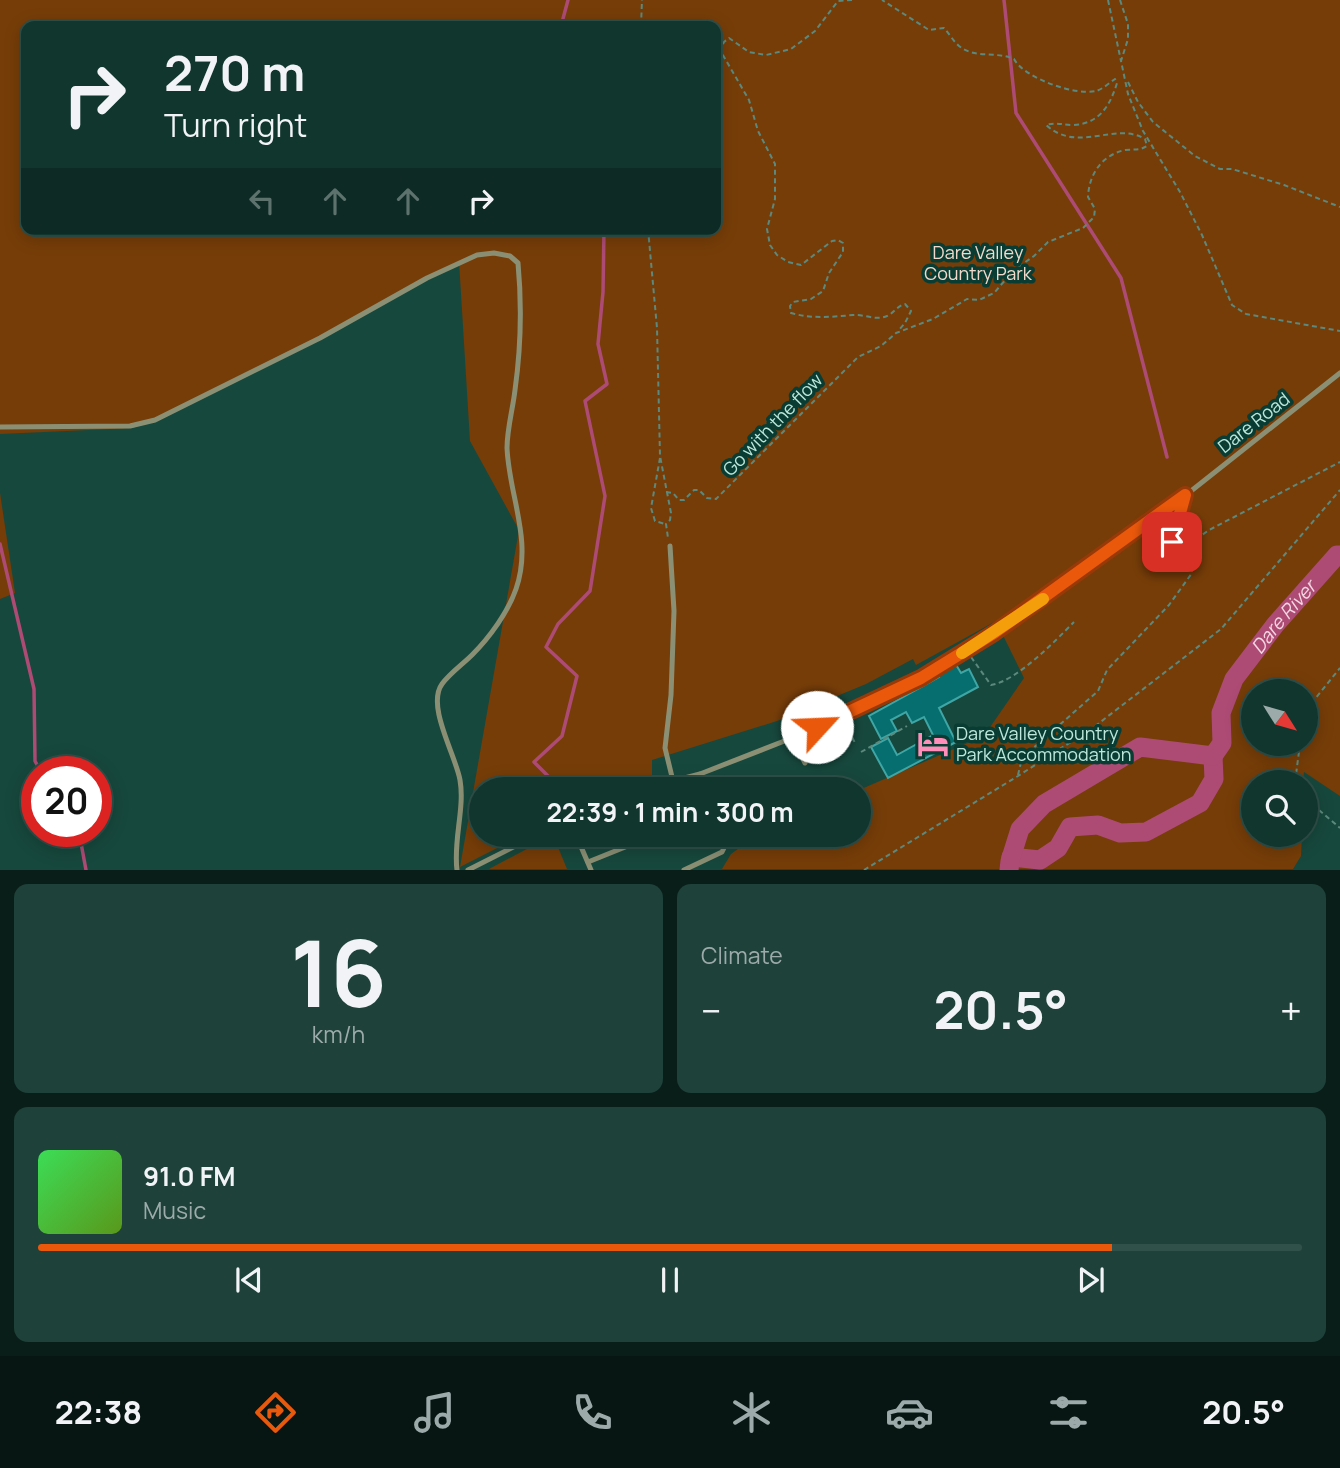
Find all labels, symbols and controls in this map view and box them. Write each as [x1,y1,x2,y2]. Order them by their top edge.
text: 270 m [164,39,305,106]
icon: right [49,49,140,140]
text: Turn right [164,103,307,147]
icon: left [243,182,281,220]
icon: ahead [316,182,354,220]
icon: ahead [389,182,427,220]
icon: right [462,182,500,220]
park label: Dare Valley Country Park [924,240,1033,285]
street label: Go with the flow [717,368,828,481]
street label: Dare Road [1212,387,1294,458]
pin [1142,512,1202,572]
icon: arrive [1153,523,1191,561]
water label: Dare River [1245,573,1323,659]
north arrow [1241,679,1318,756]
map controls [1241,679,1318,847]
position arrow [780,690,854,764]
place label: Dare Valley Country Park Accommodation [956,721,1131,766]
hotel icon: Dare Valley Country Park Accommodation [916,727,950,761]
speed limit sign: 20 [21,756,112,847]
button: search [1241,770,1318,847]
text: 22:39 · 1 min · 300 m [546,794,794,830]
text: 16 [290,910,387,1034]
text: Climate [701,939,783,971]
text: 20.5° [933,974,1068,1045]
text: − [701,984,722,1036]
text: + [1280,984,1302,1036]
text: km/h [312,1018,365,1050]
text: 91.0 FM [143,1158,236,1194]
text: Music [143,1194,206,1226]
icon: previous [230,1261,268,1299]
icon: pause [651,1261,689,1299]
icon: next [1072,1261,1110,1299]
icon: directions [251,1388,300,1437]
icon: music [410,1388,459,1437]
icon: phone [568,1388,617,1437]
icon: climate [727,1388,776,1437]
icon: car [885,1388,934,1437]
icon: filters [1044,1388,1093,1437]
text: 22:38 [55,1390,142,1434]
text: 20.5° [1202,1390,1285,1434]

